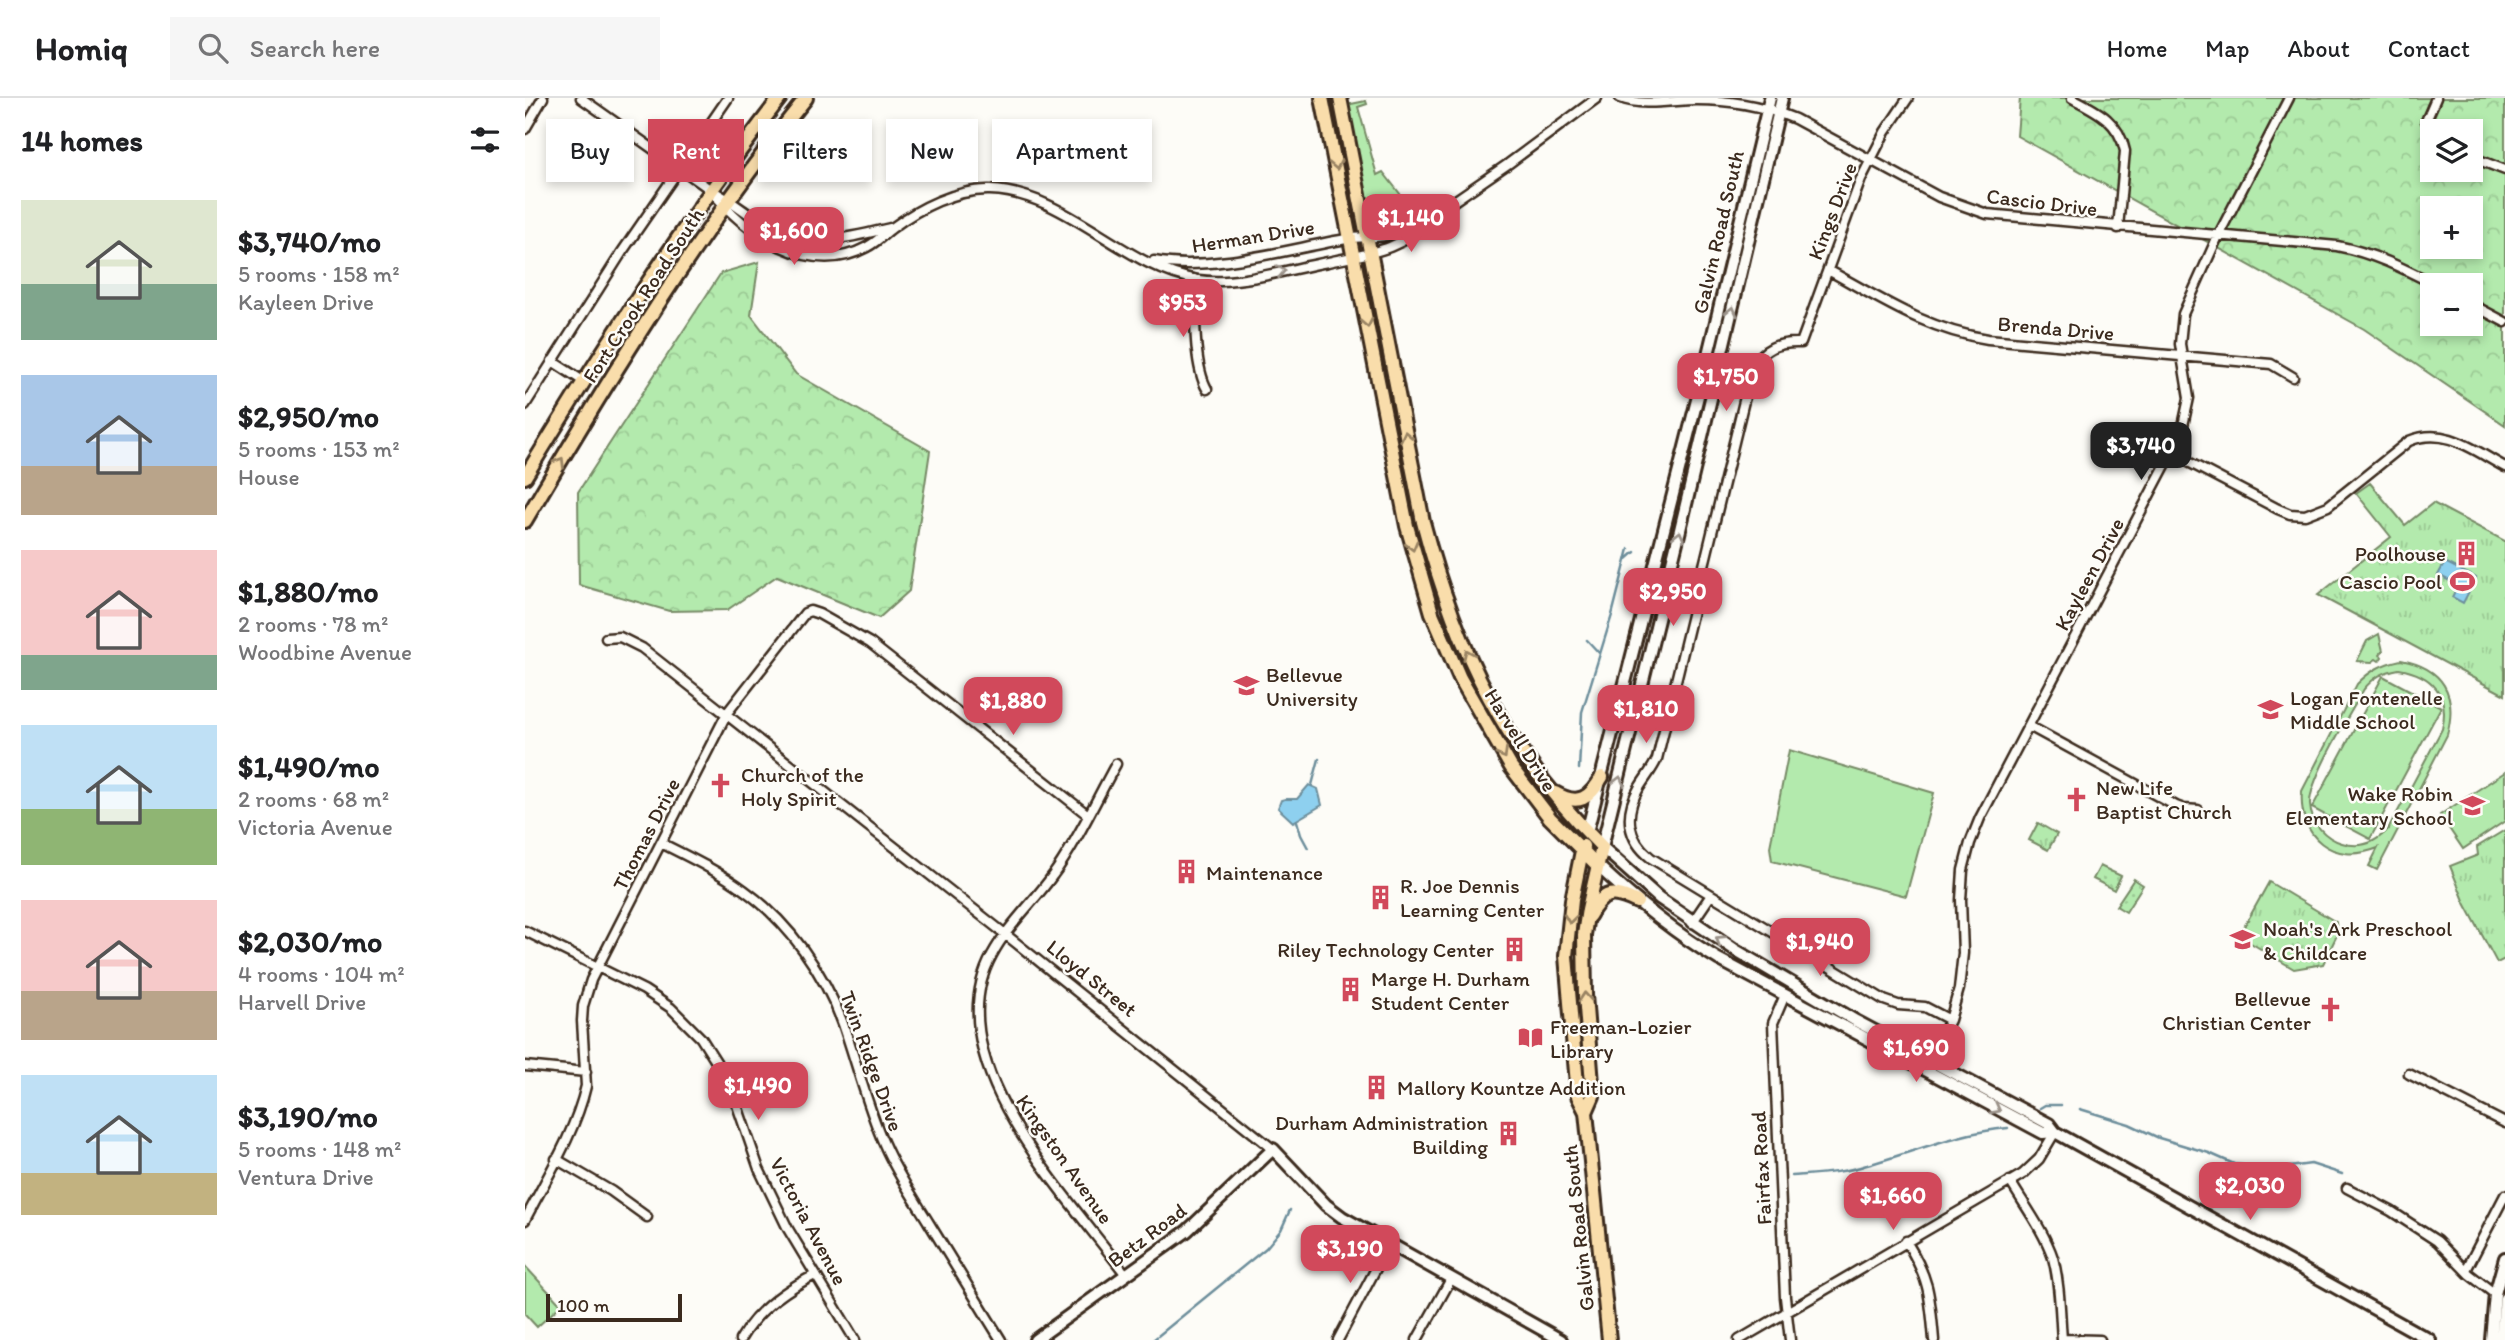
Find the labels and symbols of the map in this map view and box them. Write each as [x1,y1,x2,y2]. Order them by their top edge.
street label: Galvin Road South [1687,148,1749,316]
one-way arrow [1328,159,1343,171]
street label: Kings Drive [1802,159,1862,263]
street label: Cascio Drive [1985,183,2099,221]
pin: $1,140 [1354,194,1468,254]
street label: Fort Crook Road South [577,202,709,387]
pin: $1,600 [737,208,851,267]
street label: Herman Drive [1190,214,1316,258]
one-way arrow [1275,264,1287,279]
pin: $953 [1142,280,1224,339]
one-way arrow [1724,305,1738,317]
street label: Brenda Drive [1997,310,2115,346]
one-way arrow [1359,317,1374,329]
pin: $1,750 [1669,354,1783,413]
pin: $3,740 [2084,422,2198,482]
one-way arrow [1399,430,1414,442]
one-way arrow [551,457,564,470]
street label: Kayleen Drive [2049,513,2129,635]
one-way arrow [1671,530,1685,542]
building icon: Poolhouse [2452,539,2480,567]
one-way arrow [1404,540,1418,552]
place label: Poolhouse [2355,541,2446,566]
sports icon: Cascio Pool [2448,567,2476,595]
pin: $2,950 [1616,568,1730,628]
place label: Cascio Pool [2339,569,2442,594]
one-way arrow [1462,649,1476,661]
place label: Bellevue University [1266,662,1358,711]
school or university icon: Bellevue University [1232,672,1260,700]
pin: $1,880 [956,678,1070,737]
street label: Harvell Drive [1479,684,1563,796]
place label: Logan Fontenelle Middle School [2290,685,2443,734]
pin: $1,810 [1589,686,1703,745]
school or university icon: Logan Fontenelle Middle School [2256,695,2284,723]
one-way arrow [1495,746,1508,759]
place label: Church of the Holy Spirit [741,762,864,811]
church icon: Church of the Holy Spirit [707,772,735,800]
street label: Thomas Drive [607,774,685,894]
one-way arrow [1611,775,1625,787]
place label: New Life Baptist Church [2096,775,2232,824]
place label: Wake Robin Elementary School [2286,781,2453,830]
church icon: New Life Baptist Church [2062,785,2090,813]
school or university icon: Wake Robin Elementary School [2459,791,2487,819]
building icon: Maintenance [1172,858,1200,886]
place label: Maintenance [1206,860,1323,885]
place label: R. Joe Dennis Learning Center [1400,873,1545,922]
building icon: R. Joe Dennis Learning Center [1366,883,1394,911]
one-way arrow [1562,913,1577,925]
place label: Noah's Ark Preschool & Childcare [2263,916,2452,965]
pin: $1,940 [1763,918,1877,978]
school or university icon: Noah's Ark Preschool & Childcare [2229,926,2257,954]
street label: Lloyd Street [1042,934,1142,1022]
building icon: Riley Technology Center [1500,935,1528,963]
one-way arrow [1715,935,1728,948]
place label: Riley Technology Center [1277,937,1494,962]
place label: Marge H. Durham Student Center [1371,966,1530,1015]
building icon: Marge H. Durham Student Center [1337,976,1365,1004]
place label: Bellevue Christian Center [2162,986,2311,1035]
street label: Twin Ridge Drive [835,987,909,1135]
one-way arrow [1578,991,1593,1002]
church icon: Bellevue Christian Center [2317,996,2345,1024]
place label: Freeman-Lozier Library [1550,1014,1691,1063]
library icon: Freeman-Lozier Library [1516,1024,1544,1052]
pin: $1,690 [1859,1024,1973,1084]
pin: $1,490 [701,1062,815,1122]
building icon: Mallory Kountze Addition [1363,1073,1391,1101]
place label: Mallory Kountze Addition [1397,1075,1626,1100]
street label: Kingston Avenue [1011,1090,1119,1228]
one-way arrow [1989,1101,2001,1114]
place label: Durham Administration Building [1275,1110,1488,1159]
street label: Fairfax Road [1746,1110,1776,1226]
building icon: Durham Administration Building [1494,1120,1522,1148]
street label: Galvin Road South [1557,1144,1599,1312]
street label: Victoria Avenue [765,1153,853,1289]
pin: $2,030 [2193,1162,2307,1222]
pin: $1,660 [1836,1172,1950,1232]
street label: Betz Road [1103,1197,1192,1273]
pin: $3,190 [1293,1226,1407,1285]
scale bar [546,1291,683,1323]

